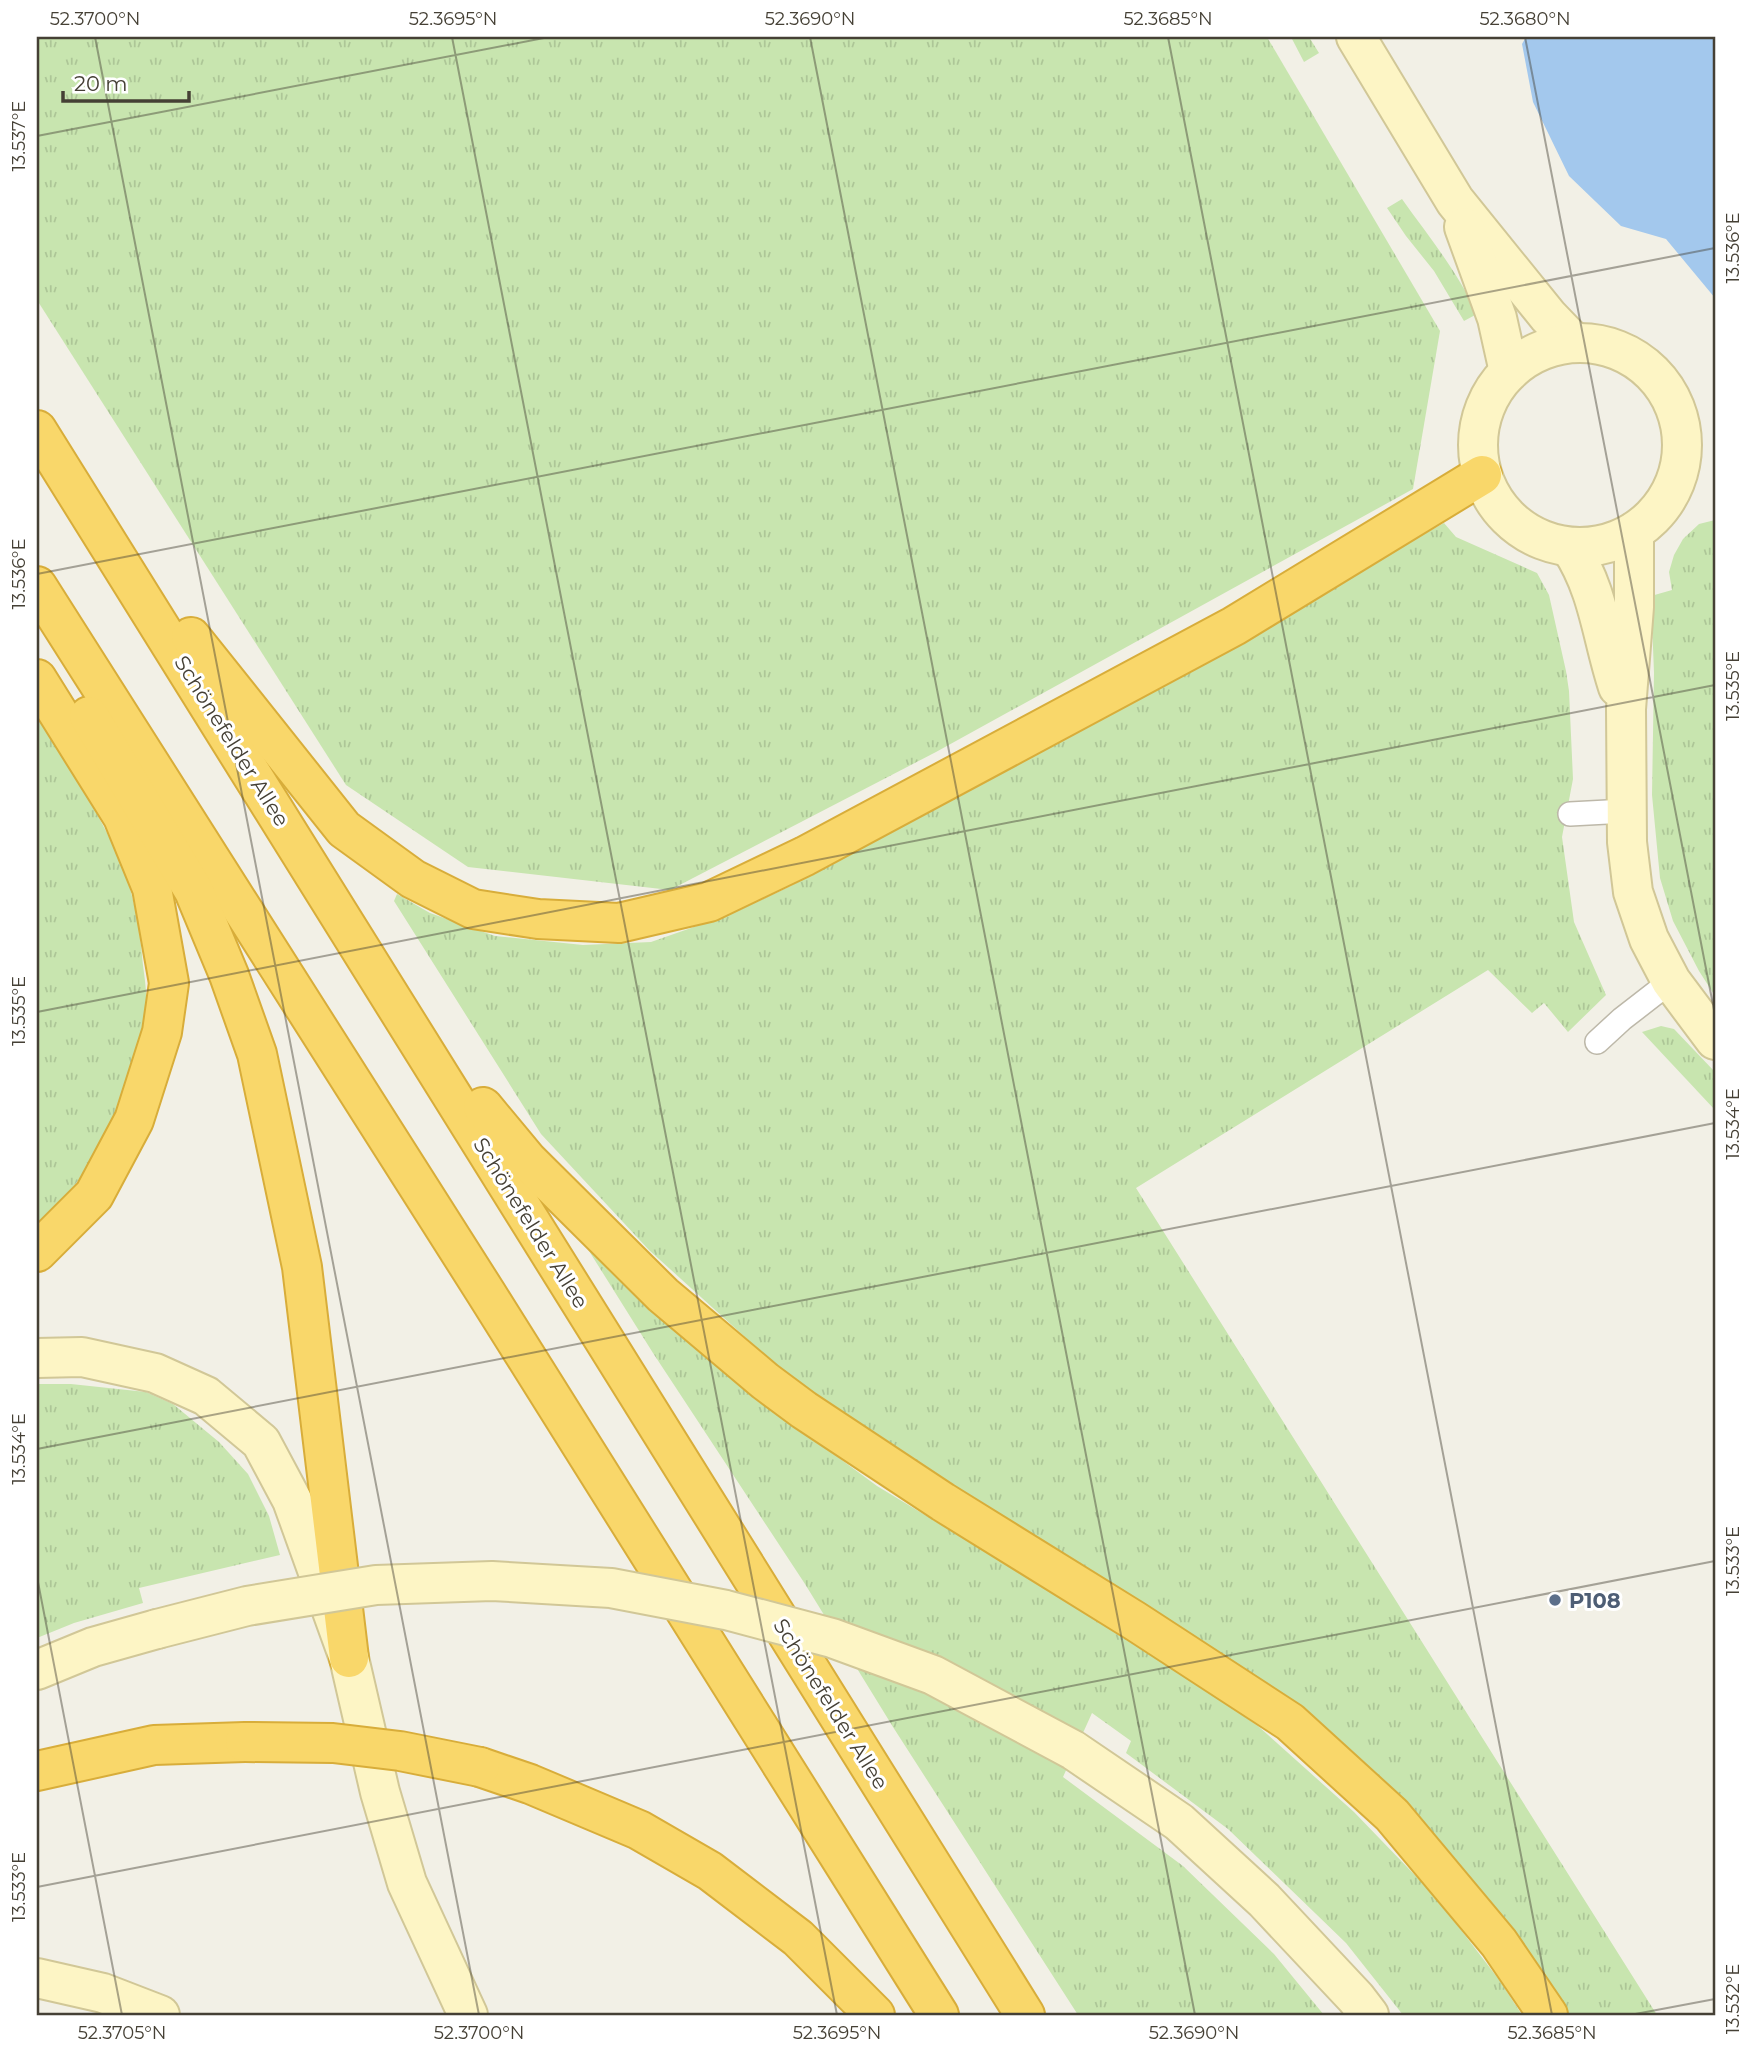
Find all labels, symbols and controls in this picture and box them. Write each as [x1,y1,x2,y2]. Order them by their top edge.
text: 52.3700°N [50,8,140,30]
text: 52.3695°N [409,8,497,30]
text: 52.3690°N [765,8,855,30]
text: 52.3685°N [1123,8,1213,30]
text: 52.3680°N [1479,8,1571,30]
scale bar [63,60,189,104]
text: 20 m [74,71,128,96]
text: 13.537°E [8,101,30,171]
text: 13.536°E [1722,213,1744,283]
text: 13.536°E [8,539,30,609]
street label: Schönefelder Allee [169,651,295,831]
text: 13.535°E [1722,651,1744,721]
text: 13.535°E [8,976,30,1046]
text: 13.534°E [1722,1088,1744,1160]
street label: Schönefelder Allee [468,1133,594,1313]
text: 13.534°E [8,1413,30,1485]
text: 13.533°E [1722,1526,1744,1596]
place label: P108 [1569,1588,1621,1613]
marker: P108 [1547,1592,1563,1608]
street label: Schönefelder Allee [768,1614,894,1794]
text: 13.533°E [8,1852,30,1922]
text: 13.532°E [1722,1964,1744,2034]
text: 52.3705°N [78,2022,166,2044]
text: 52.3700°N [434,2022,524,2044]
text: 52.3695°N [793,2022,881,2044]
text: 52.3690°N [1149,2022,1239,2044]
text: 52.3685°N [1507,2022,1597,2044]

